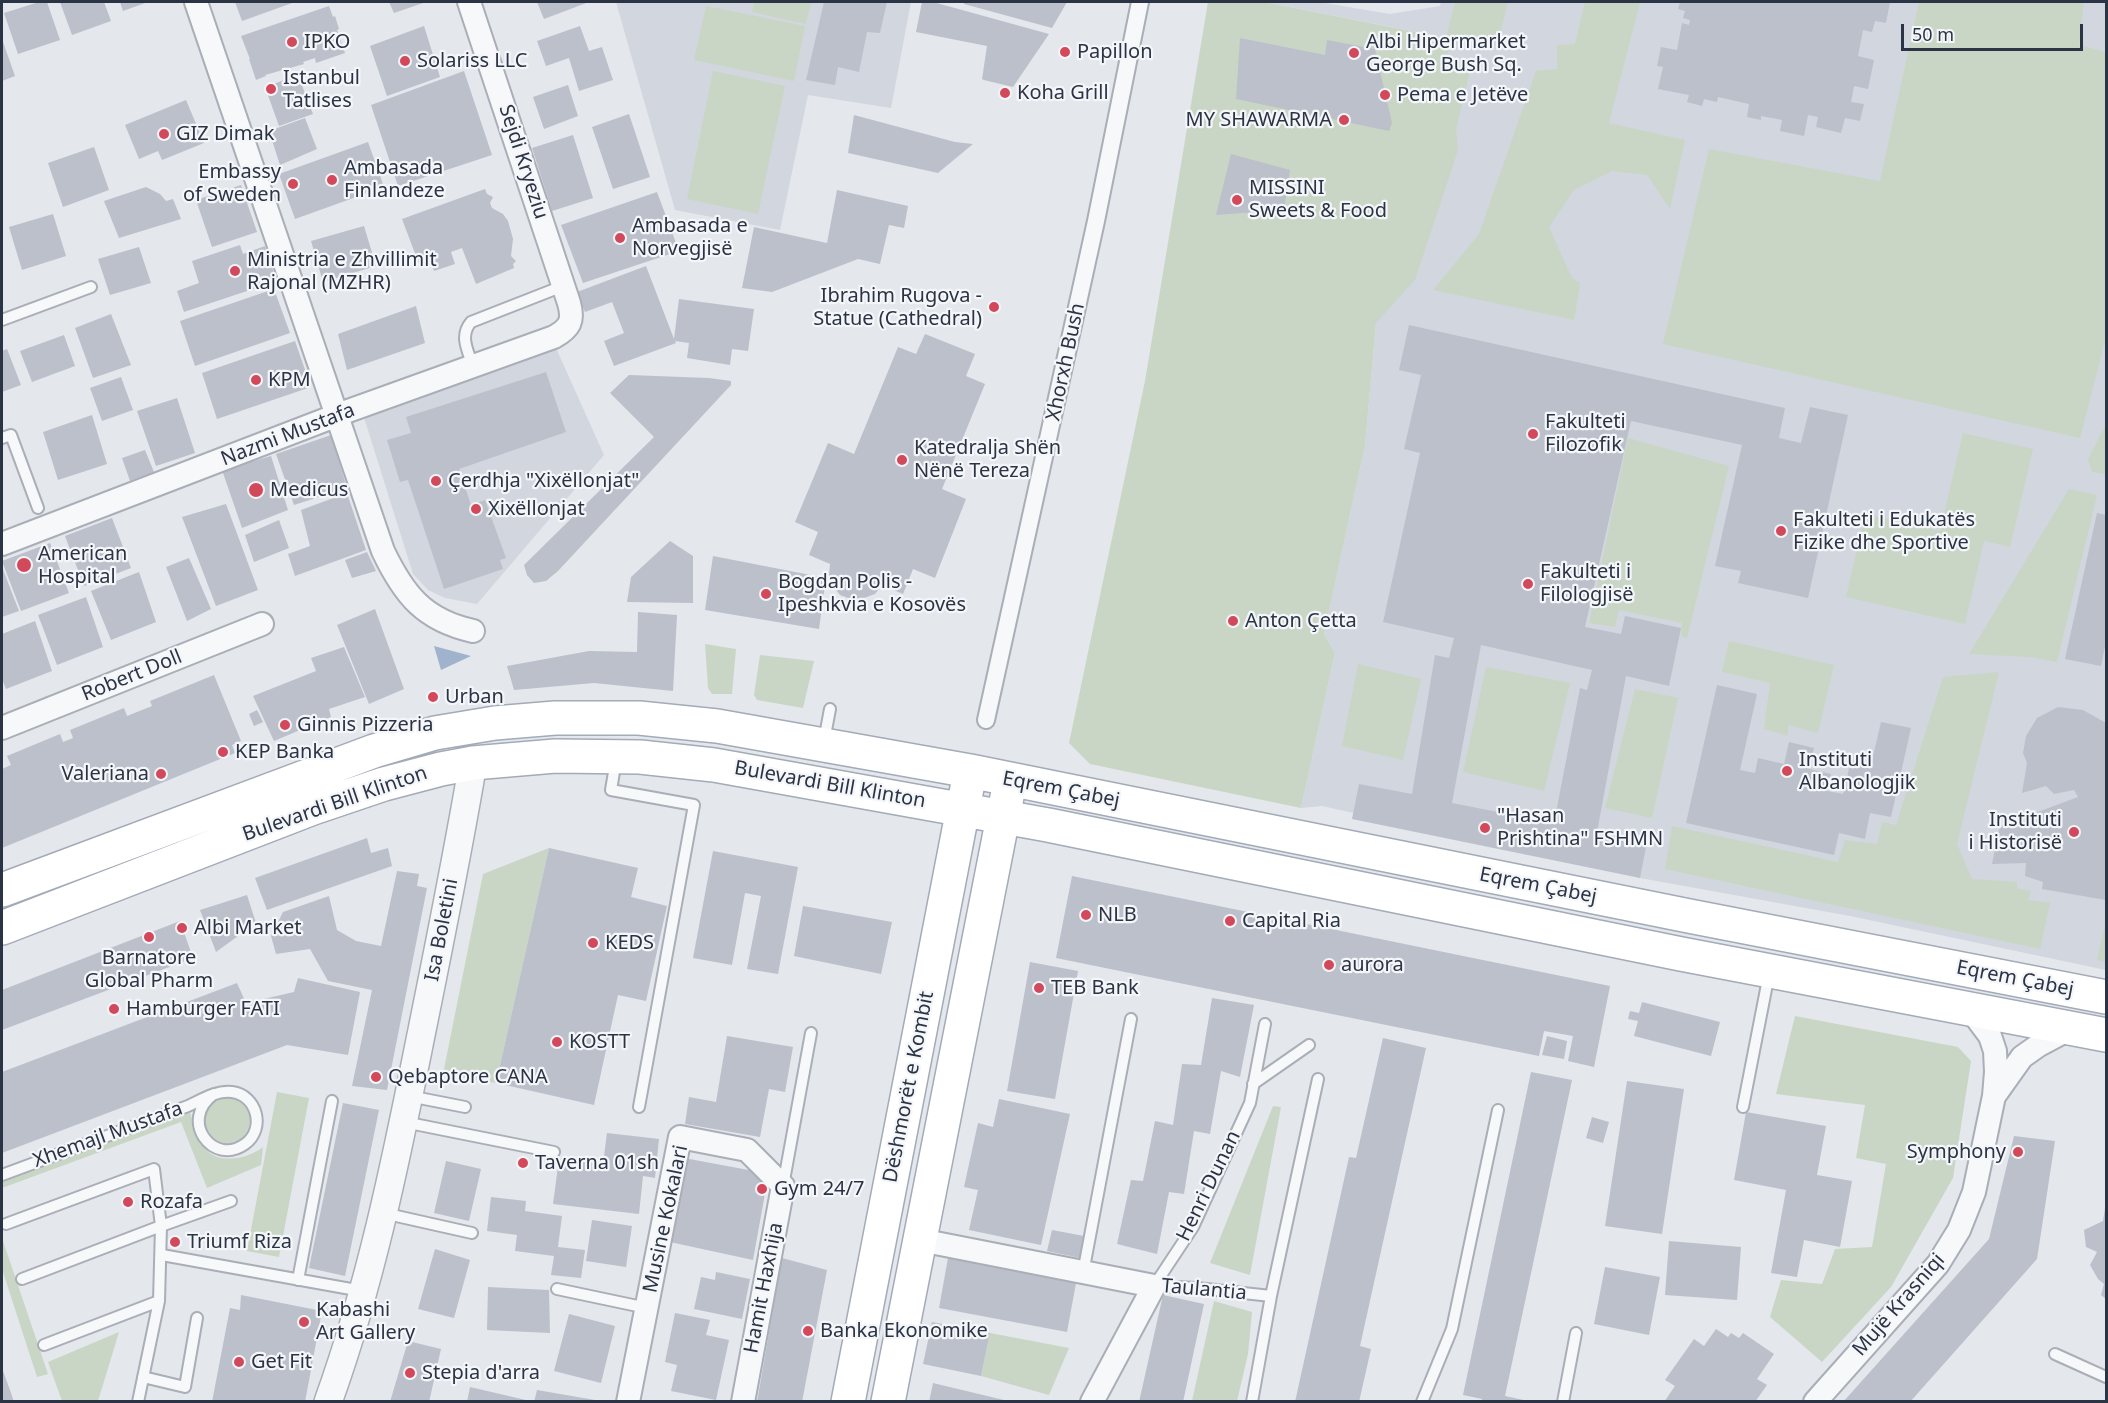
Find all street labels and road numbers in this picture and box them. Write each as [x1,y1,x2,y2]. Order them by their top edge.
street label: Sejdi Kryeziu [493,102,553,222]
street label: Xhorxh Bush [1042,301,1090,423]
street label: Nazmi Mustafa [218,398,358,472]
street label: Robert Doll [78,645,186,707]
street label: Bulevardi Bill Klinton [733,756,927,814]
street label: Bulevardi Bill Klinton [240,761,430,847]
street label: Eqrem Çabej [1000,767,1122,813]
street label: Eqrem Çabej [1477,863,1599,909]
street label: Isa Boletini [420,877,464,983]
street label: Eqrem Çabej [1954,956,2076,1002]
street label: Dëshmorët e Kombit [879,989,939,1185]
street label: Xhemajl Mustafa [30,1097,186,1173]
street label: Henri Dunan [1172,1127,1246,1245]
street label: Musine Kokalari [639,1143,693,1295]
street label: Hamit Haxhija [740,1221,788,1355]
street label: Mujë Krasniqi [1848,1249,1950,1361]
street label: Taulantia [1160,1274,1248,1306]

